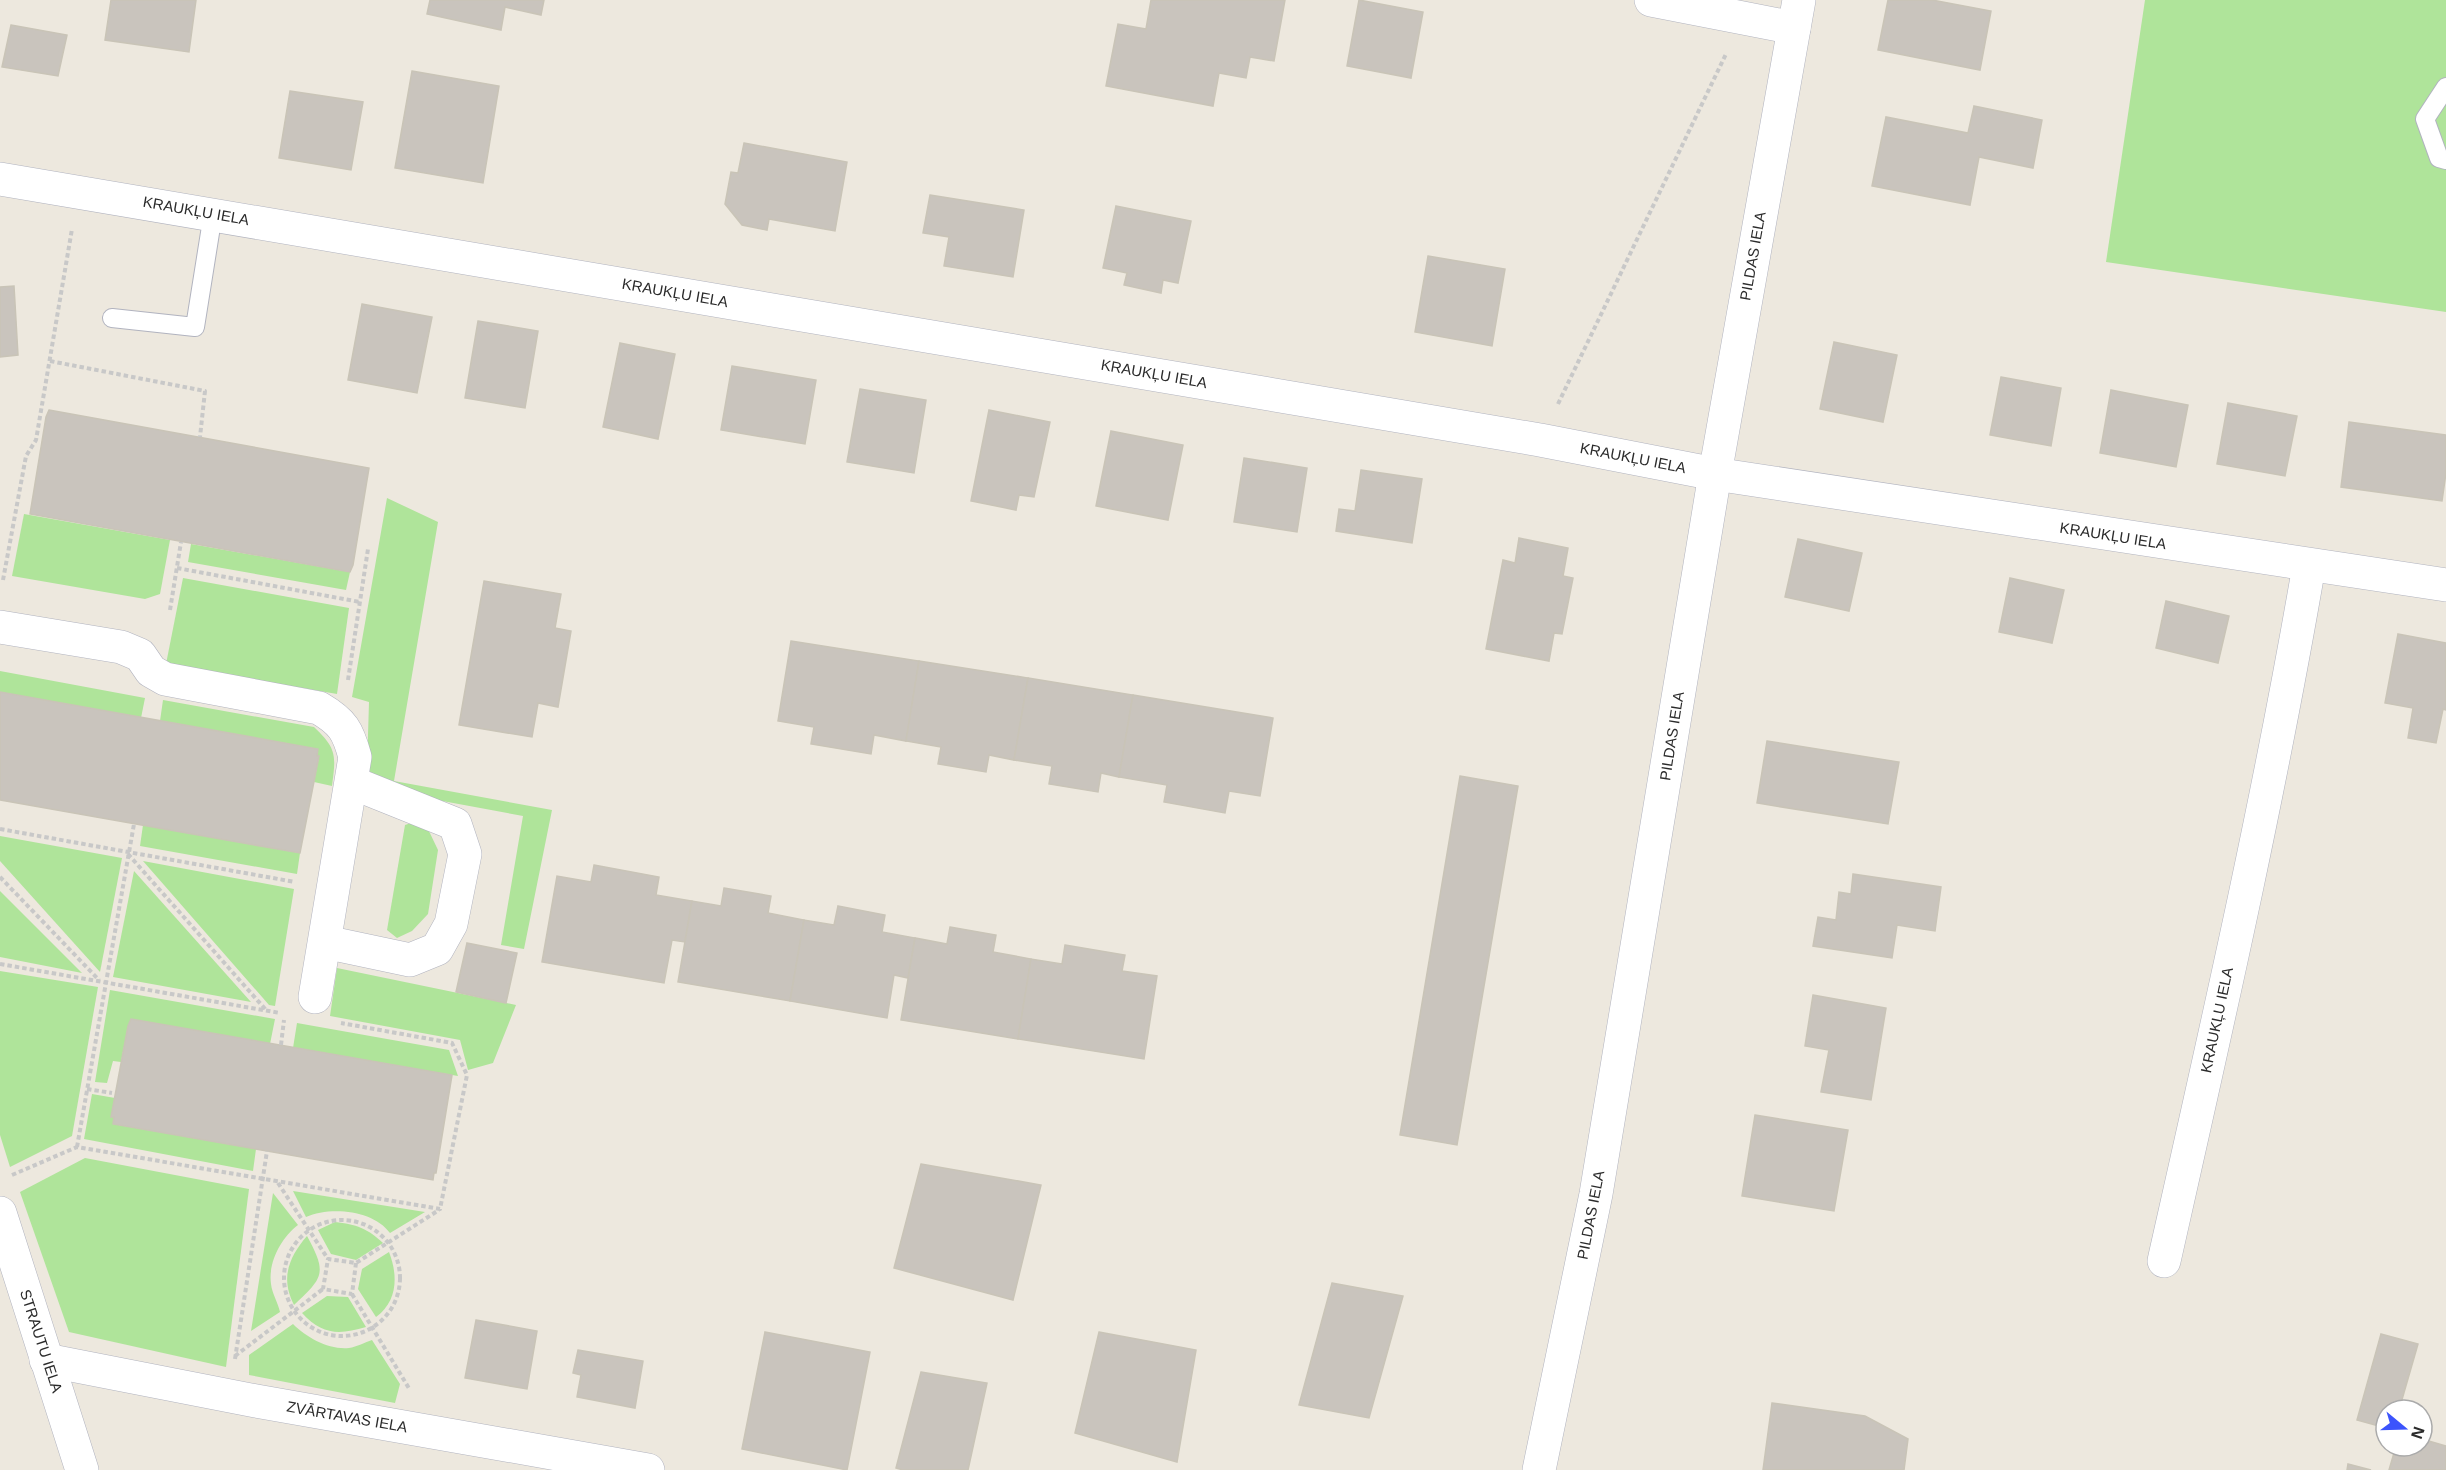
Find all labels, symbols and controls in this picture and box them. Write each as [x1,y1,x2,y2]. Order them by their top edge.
street label: KRAUKĻU IELA [142,193,251,228]
street label: PILDAS IELA [1736,210,1769,302]
street label: KRAUKĻU IELA [621,275,730,310]
street label: KRAUKĻU IELA [1100,356,1209,391]
street label: KRAUKĻU IELA [1579,439,1688,476]
street label: KRAUKĻU IELA [2059,519,2168,552]
street label: PILDAS IELA [1656,690,1687,782]
street label: KRAUKĻU IELA [2197,966,2236,1074]
street label: PILDAS IELA [1574,1169,1607,1261]
street label: STRAUTU IELA [17,1287,66,1395]
street label: ZVĀRTAVAS IELA [285,1398,409,1435]
north arrow [2374,1398,2434,1458]
text: N [2408,1424,2428,1441]

